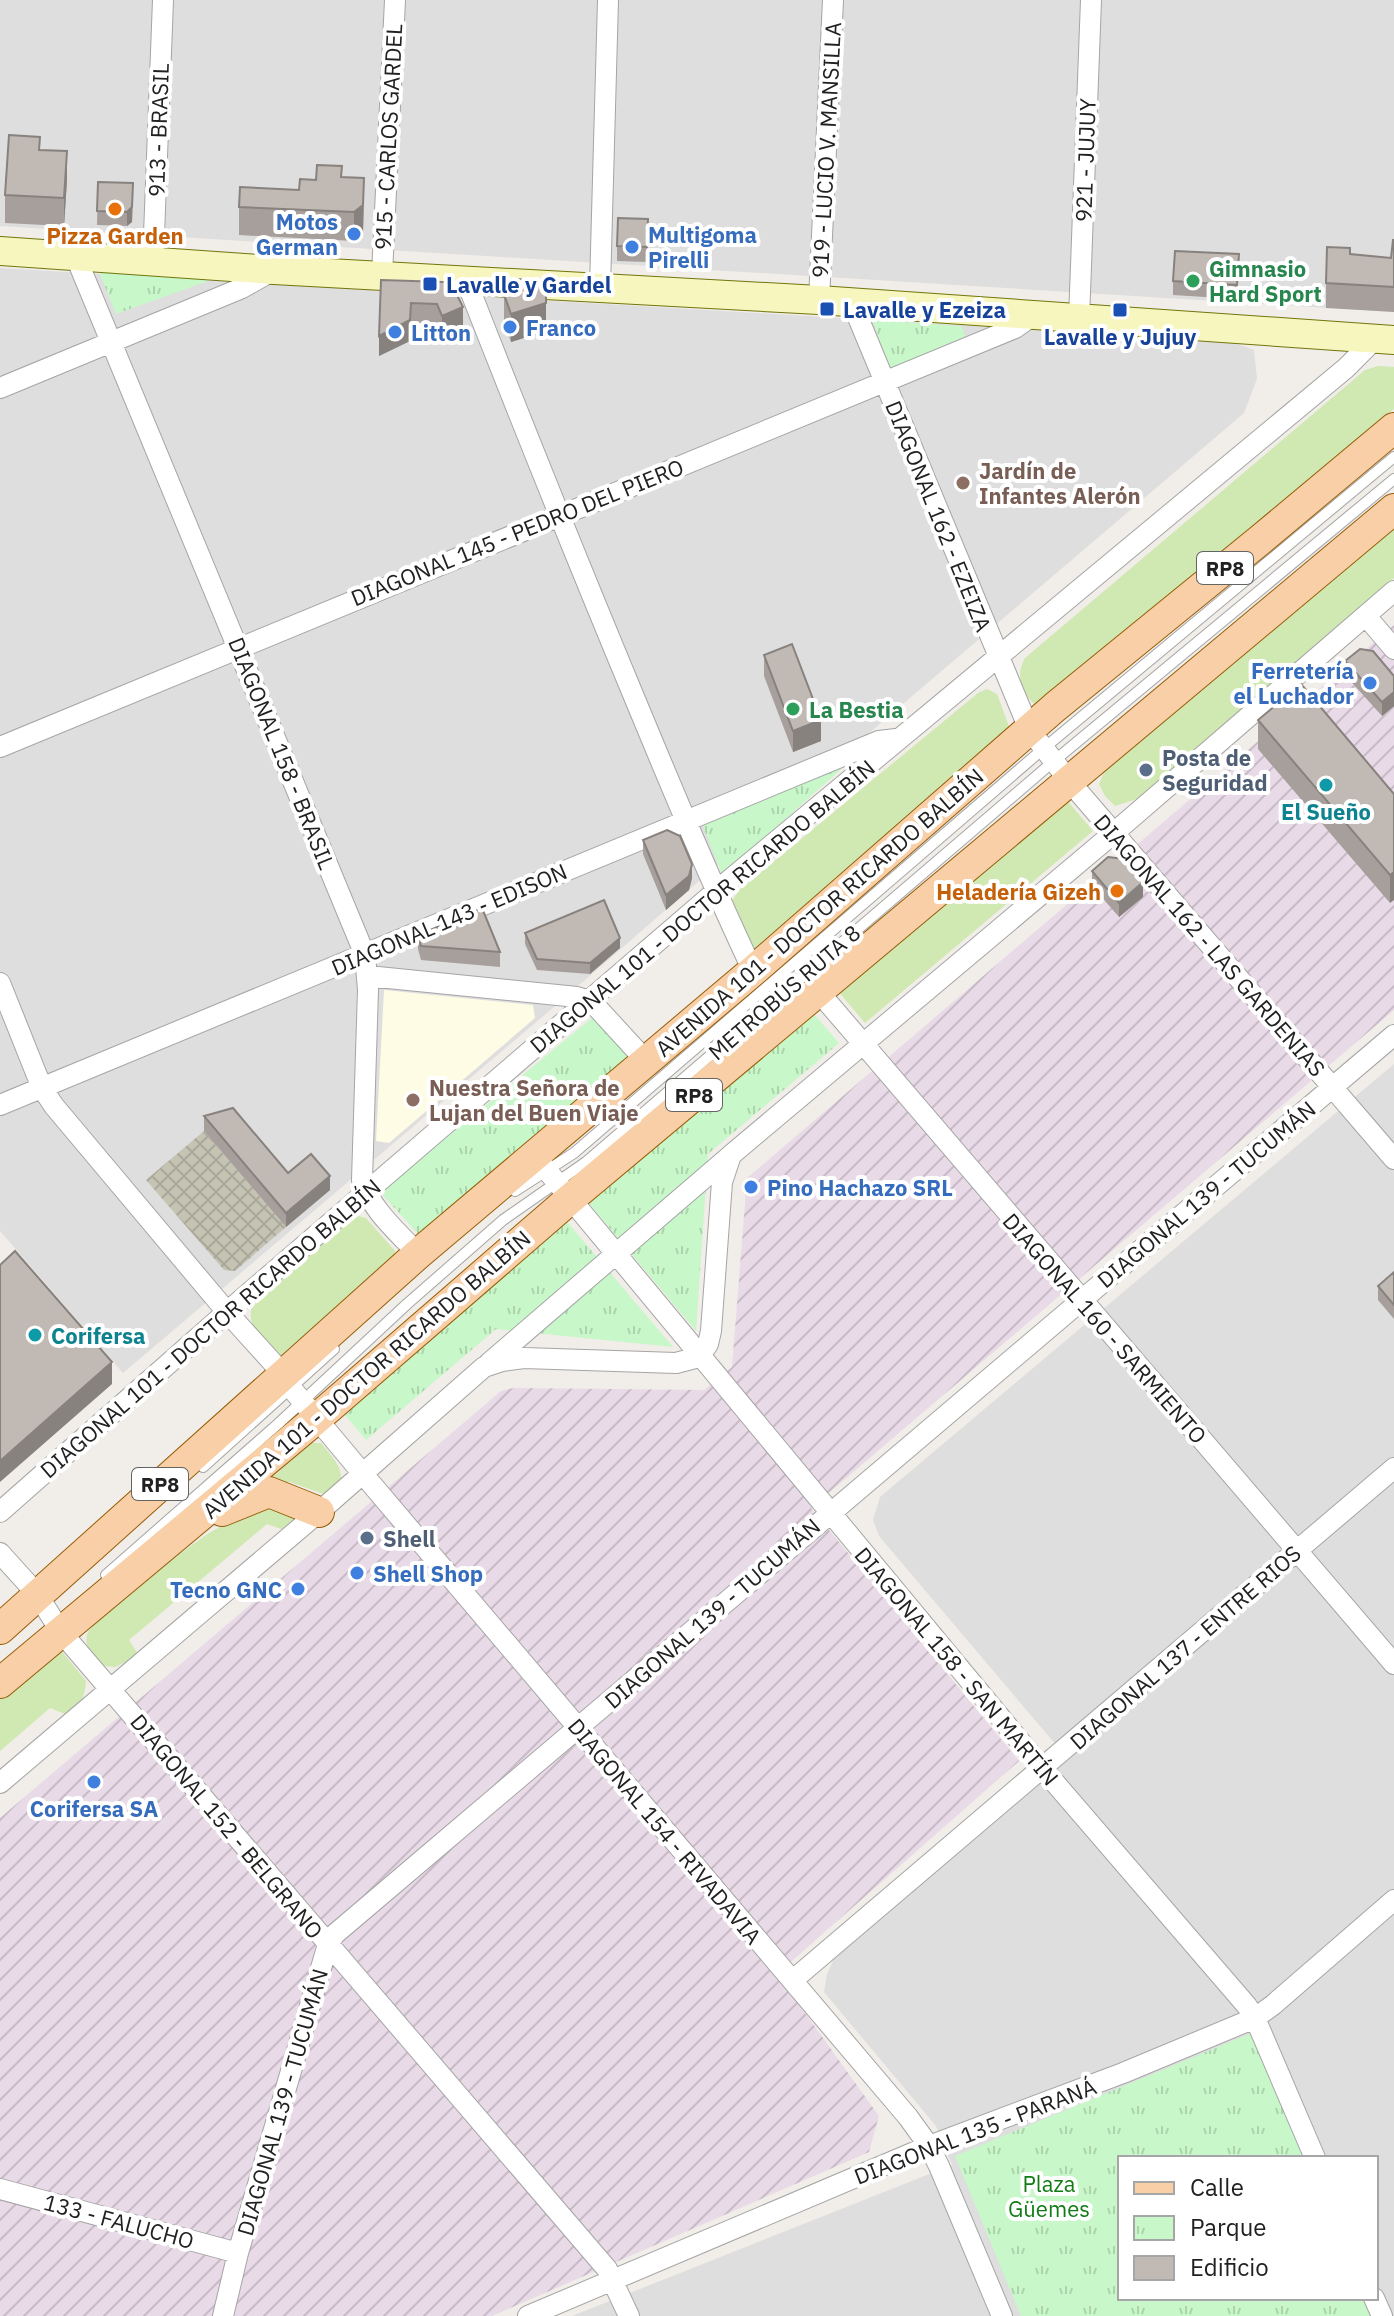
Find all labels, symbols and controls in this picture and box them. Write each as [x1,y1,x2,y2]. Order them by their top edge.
street label: 919 - LUCIO V. MANSILLA [805,21,847,279]
street label: 915 - CARLOS GARDEL [368,23,408,251]
street label: 913 - BRASIL [141,63,175,197]
street label: 921 - JUJUY [1068,98,1102,222]
marker: Pizza Garden [106,200,124,218]
place label: Motos German [256,207,338,261]
place label: Multigoma Pirelli [648,220,757,274]
place label: Pizza Garden [46,221,184,250]
marker: Motos German [345,225,363,243]
marker: Multigoma Pirelli [623,238,641,256]
place label: Gimnasio Hard Sport [1209,254,1322,308]
place label: Lavalle y Gardel [446,270,612,299]
marker: Gimnasio Hard Sport [1184,272,1202,290]
marker: Lavalle y Gardel [421,275,439,293]
place label: Lavalle y Ezeiza [843,295,1006,324]
marker: Lavalle y Ezeiza [818,300,836,318]
marker: Lavalle y Jujuy [1111,301,1129,319]
place label: Franco [526,313,596,342]
place label: Litton [411,318,471,347]
marker: Franco [501,318,519,336]
place label: Lavalle y Jujuy [1044,322,1196,351]
marker: Litton [386,323,404,341]
street label: DIAGONAL 162 - EZEIZA [879,396,999,636]
street label: DIAGONAL 145 - PEDRO DEL PIERO [346,452,688,612]
place label: Jardín de Infantes Alerón [979,456,1141,510]
marker: Jardín de Infantes Alerón [954,474,972,492]
road number: RP8 [1197,552,1253,584]
street label: DIAGONAL 158 - BRASIL [222,633,342,873]
place label: Ferretería el Luchador [1233,656,1354,710]
marker: Ferretería el Luchador [1361,674,1379,692]
place label: La Bestia [809,695,904,724]
marker: La Bestia [784,700,802,718]
place label: Posta de Seguridad [1162,743,1268,797]
street label: DIAGONAL 101 - DOCTOR RICARDO BALBÍN [523,753,881,1059]
street label: AVENIDA 101 - DOCTOR RICARDO BALBÍN [649,761,989,1063]
marker: Posta de Seguridad [1137,761,1155,779]
marker: El Sueño [1317,776,1335,794]
place label: El Sueño [1281,797,1371,826]
street label: DIAGONAL 162 - LAS GARDENIAS [1088,808,1332,1082]
street label: DIAGONAL 143 - EDISON [327,856,571,982]
place label: Heladería Gizeh [936,877,1101,906]
marker: Heladería Gizeh [1108,882,1126,900]
street label: METROBÚS RUTA 8 [702,918,866,1066]
place label: Nuestra Señora de Lujan del Buen Viaje [429,1073,639,1127]
road number: RP8 [666,1079,722,1111]
marker: Nuestra Señora de Lujan del Buen Viaje [404,1091,422,1109]
street label: DIAGONAL 139 - TUCUMÁN [1091,1094,1321,1294]
street label: DIAGONAL 101 - DOCTOR RICARDO BALBÍN [34,1172,386,1484]
place label: Pino Hachazo SRL [767,1173,953,1202]
marker: Pino Hachazo SRL [742,1178,760,1196]
street label: DIAGONAL 160 - SARMIENTO [997,1207,1213,1449]
street label: AVENIDA 101 - DOCTOR RICARDO BALBÍN [196,1223,536,1525]
place label: Corifersa [51,1321,146,1350]
marker: Corifersa [26,1326,44,1344]
road number: RP8 [132,1468,188,1500]
street label: DIAGONAL 139 - TUCUMÁN [598,1511,826,1715]
place label: Shell [383,1524,436,1553]
marker: Shell [358,1529,376,1547]
street label: DIAGONAL 137 - ENTRE RIOS [1063,1539,1307,1755]
street label: DIAGONAL 158 - SAN MARTÍN [849,1541,1065,1791]
place label: Shell Shop [373,1559,483,1588]
marker: Shell Shop [348,1564,366,1582]
place label: Tecno GNC [170,1575,282,1604]
marker: Tecno GNC [289,1580,307,1598]
street label: DIAGONAL 152 - BELGRANO [124,1708,330,1944]
street label: DIAGONAL 154 - RIVADAVIA [562,1712,768,1950]
marker: Corifersa SA [85,1773,103,1791]
place label: Corifersa SA [30,1794,158,1823]
street label: DIAGONAL 139 - TUCUMÁN [230,1965,334,2239]
street label: DIAGONAL 135 - PARANÁ [850,2071,1100,2191]
legend [1118,2156,1378,2300]
park label: Plaza Güemes [1008,2169,1090,2223]
text: Calle [1190,2171,1244,2203]
street label: 133 - FALUCHO [41,2187,197,2255]
text: Parque [1190,2211,1267,2243]
text: Edificio [1190,2251,1269,2283]

